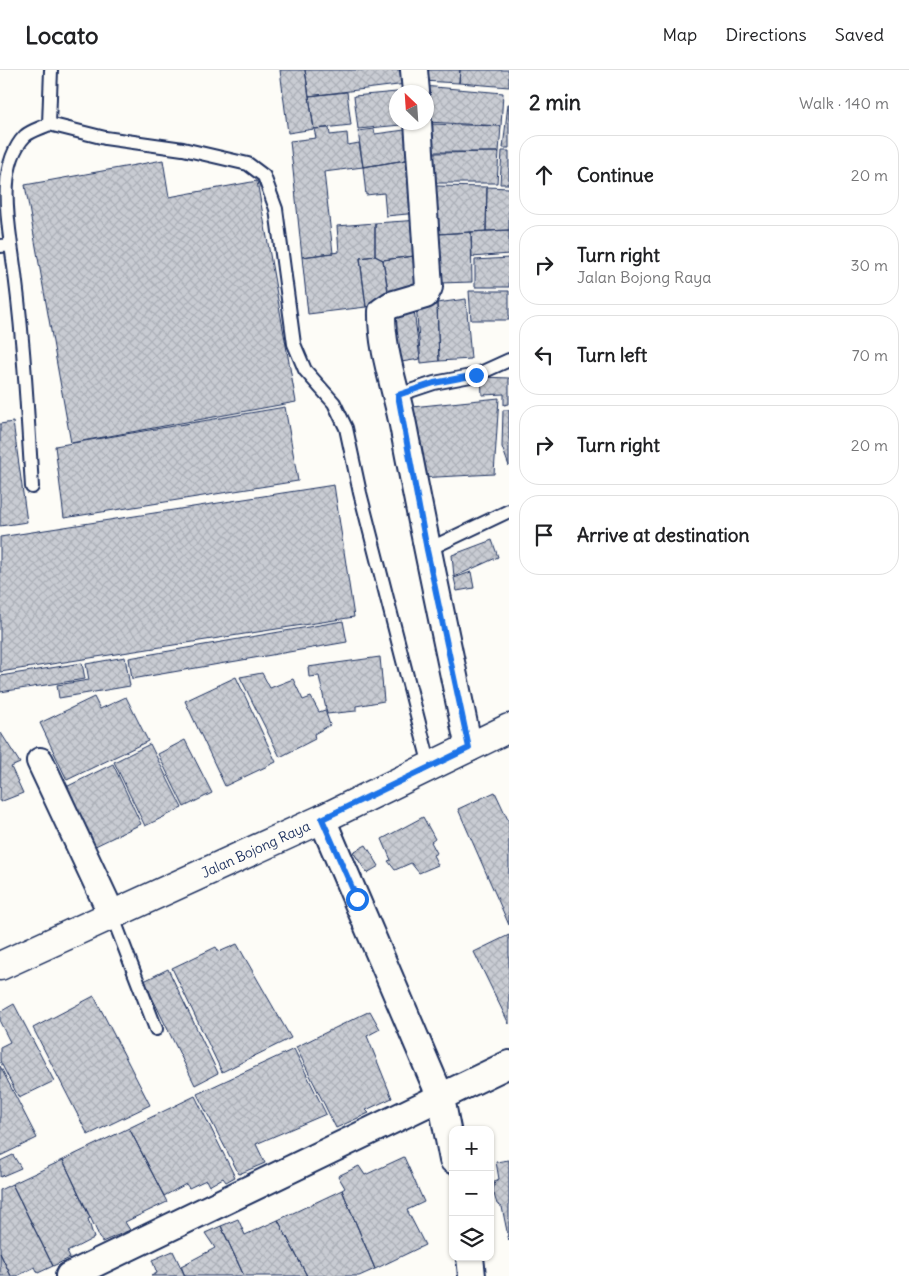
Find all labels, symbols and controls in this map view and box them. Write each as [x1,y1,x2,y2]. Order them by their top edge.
text: Locato [25,20,99,50]
text: Map [662,23,697,46]
text: Directions [725,23,807,46]
text: Saved [835,23,884,46]
north arrow [389,85,434,130]
text: 2 min [529,89,581,116]
text: Walk · 140 m [799,93,889,113]
icon: ahead [530,161,558,189]
text: Continue [577,163,654,187]
text: 20 m [851,165,888,185]
text: Turn right [577,243,660,267]
icon: right [530,251,558,279]
text: 30 m [851,255,888,275]
text: Jalan Bojong Raya [577,267,711,287]
icon: left [530,341,558,369]
text: Turn left [577,343,647,367]
text: 70 m [852,345,888,365]
route end [465,364,488,387]
icon: right [530,431,558,459]
text: Turn right [577,433,660,457]
text: 20 m [851,435,888,455]
icon: arrive [530,521,558,549]
text: Arrive at destination [577,523,750,547]
street label: Jalan Bojong Raya [198,817,313,882]
route start [346,888,369,911]
map controls [449,1126,494,1261]
button: + [449,1126,494,1171]
button: − [449,1171,494,1216]
button: layers [449,1216,494,1261]

